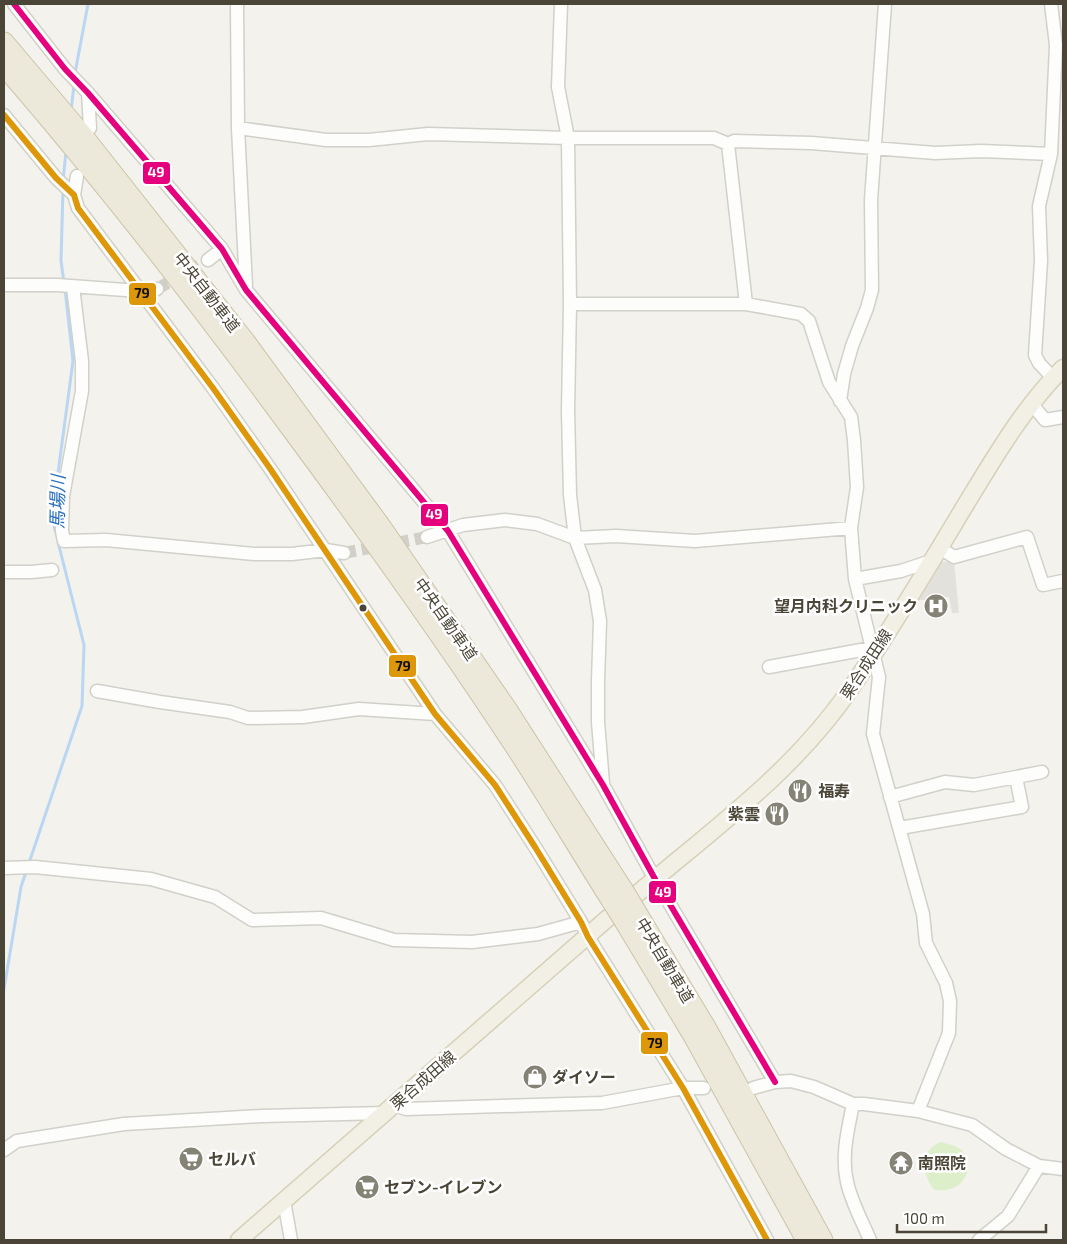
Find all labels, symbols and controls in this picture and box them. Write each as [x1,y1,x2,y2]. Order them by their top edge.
line badge: 49 [142,161,171,185]
text: 49 [147,163,165,180]
street label: 中央自動車道 [170,248,244,335]
line badge: 79 [128,282,157,306]
text: 79 [134,284,150,301]
water label: 馬場川 [46,473,69,529]
line badge: 49 [420,503,449,527]
text: 49 [425,505,443,522]
street label: 中央自動車道 [411,574,482,663]
hospital icon: 望月内科クリニック [923,593,949,619]
place label: 望月内科クリニック [774,596,918,615]
unlabelled marker [358,603,368,613]
street label: 栗合成田線 [836,625,895,702]
line badge: 79 [388,654,417,678]
text: 79 [395,657,411,674]
restaurant icon: 福寿 [787,778,813,804]
place label: 福寿 [818,781,850,800]
restaurant icon: 紫雲 [764,801,790,827]
place label: 紫雲 [728,804,760,823]
line badge: 49 [648,880,677,904]
text: 49 [654,883,672,900]
street label: 中央自動車道 [633,914,698,1006]
line badge: 79 [640,1031,669,1055]
text: 79 [647,1034,663,1051]
street label: 栗合成田線 [386,1046,459,1113]
shop icon: ダイソー [522,1064,548,1090]
place label: ダイソー [552,1067,616,1086]
supermarket icon: セルバ [178,1146,204,1172]
place label: セルバ [208,1149,256,1168]
temple icon: 南照院 [888,1150,914,1176]
place label: 南照院 [918,1153,966,1172]
supermarket icon: セブン-イレブン [354,1174,380,1200]
place label: セブン-イレブン [384,1177,503,1196]
scale bar [897,1202,1046,1234]
text: 100 m [904,1209,945,1227]

